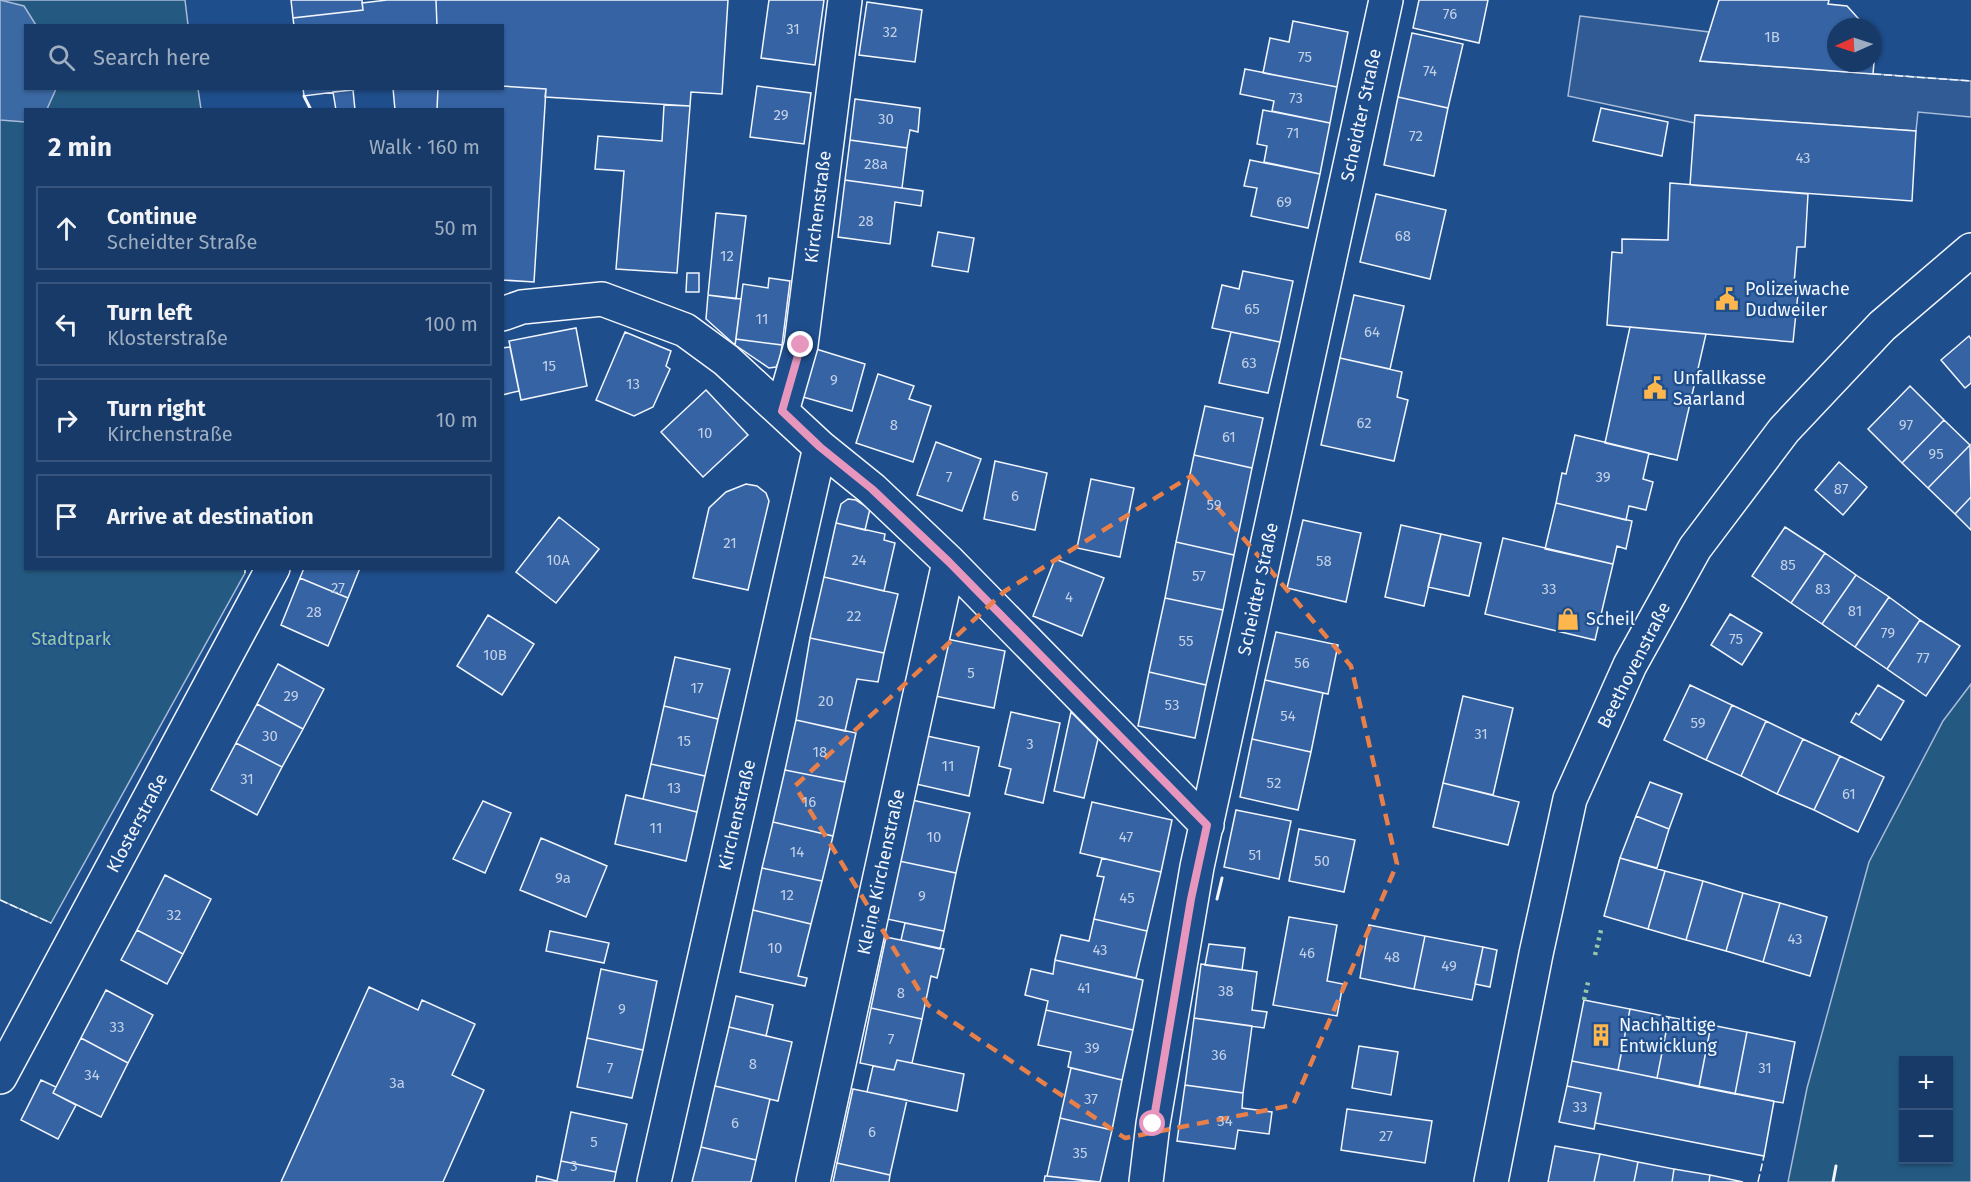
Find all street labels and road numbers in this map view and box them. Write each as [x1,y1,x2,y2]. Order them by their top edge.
street label: Scheidter Straße [1336,47,1386,183]
street label: Kirchenstraße [800,150,836,264]
street label: Scheidter Straße [1233,521,1283,657]
street label: Beethovenstraße [1593,598,1675,732]
street label: Kirchenstraße [714,757,760,873]
street label: Klosterstraße [102,770,172,876]
street label: Kleine Kirchenstraße [853,787,909,957]

